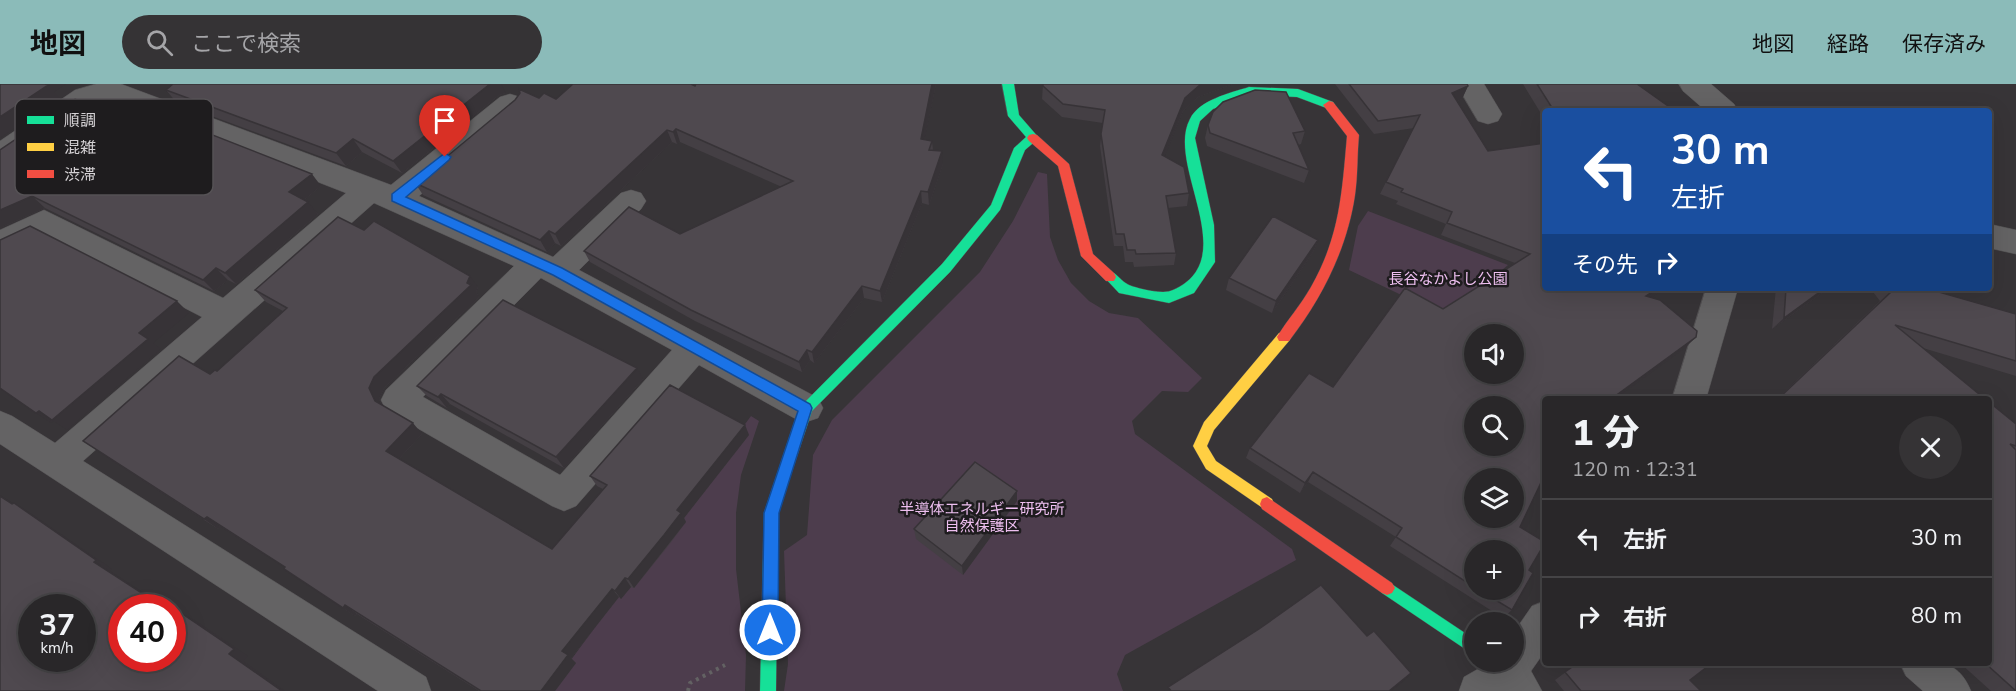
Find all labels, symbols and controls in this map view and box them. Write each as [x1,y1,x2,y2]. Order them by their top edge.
search box [122,15,542,69]
text: 地図 [30,25,86,63]
icon: search [143,26,176,59]
text: ここで検索 [191,29,301,59]
text: 地図 [1752,30,1794,58]
text: 経路 [1827,30,1869,58]
text: 保存済み [1902,30,1986,58]
pin [419,95,470,157]
legend [15,99,213,195]
icon: arrive [428,104,461,137]
text: 順調 [64,110,96,132]
text: 30 m [1671,122,1770,179]
icon: left [1572,132,1650,210]
text: 混雑 [64,137,96,159]
text: 渋滞 [64,164,96,186]
text: 左折 [1671,180,1725,217]
icon: right [1650,246,1683,279]
text: その先 [1572,250,1638,280]
park label: 長谷なかよし公園 [1388,269,1508,289]
map controls [1464,324,1524,672]
button: sound [1464,324,1524,384]
button: search [1464,396,1524,456]
text: 1 分 [1572,409,1640,458]
button: close [1899,416,1962,479]
text: 120 m · 12:31 [1572,456,1698,483]
button: layers [1464,468,1524,528]
park label: 半導体エネルギー研究所 自然保護区 [899,499,1065,536]
icon: left [1572,522,1605,555]
text: 30 m [1911,523,1962,553]
text: 左折 [1623,525,1667,555]
button: + [1464,540,1524,600]
speed limit sign: 40 [108,594,186,672]
position arrow [738,598,802,662]
icon: right [1572,600,1605,633]
text: 80 m [1911,601,1962,631]
text: 右折 [1623,603,1667,633]
text: 37 [39,605,75,646]
button: − [1464,612,1524,672]
text: km/h [40,638,74,658]

